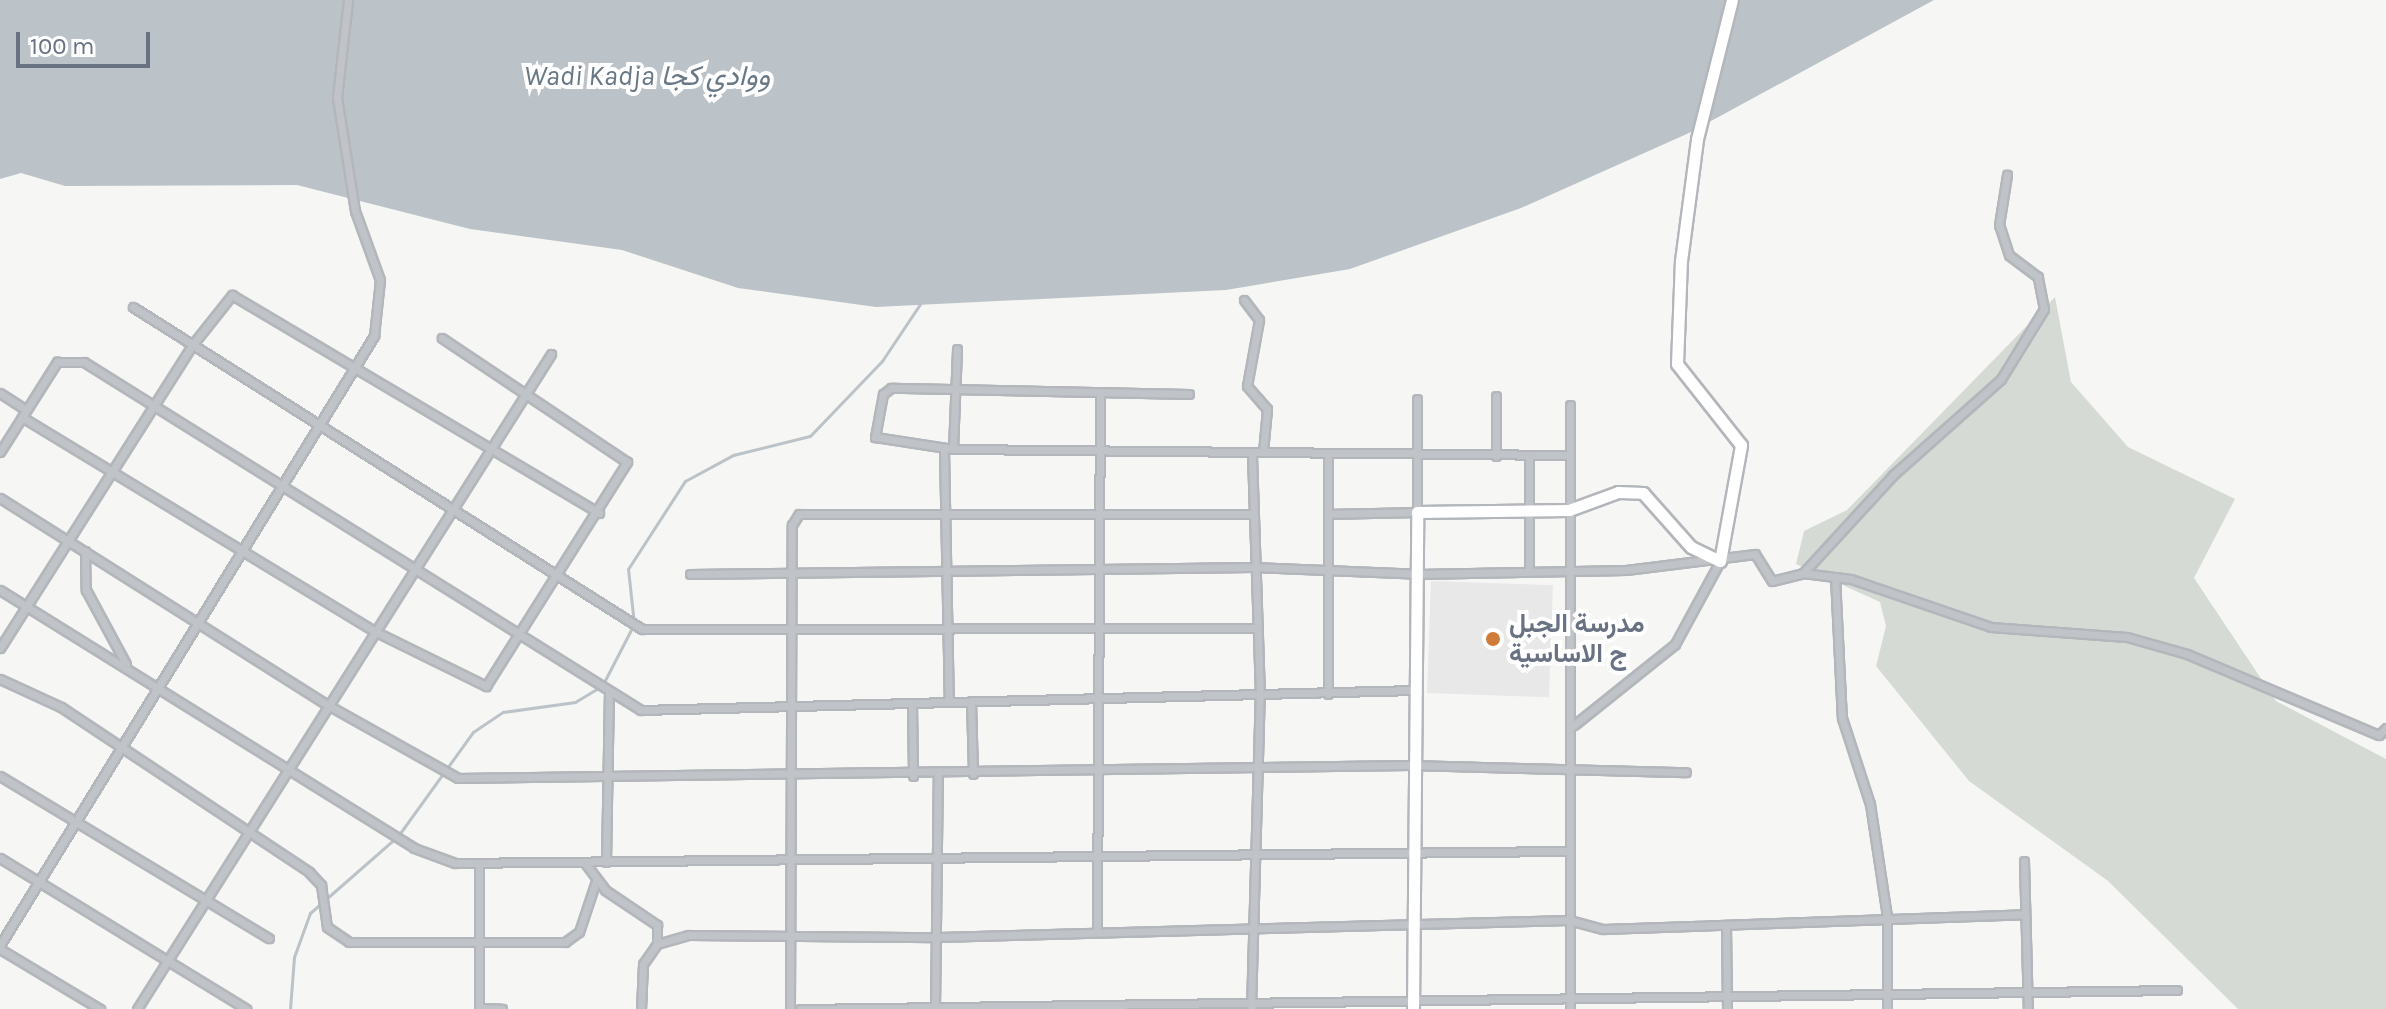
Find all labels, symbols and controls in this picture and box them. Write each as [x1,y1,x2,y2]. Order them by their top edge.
scale bar [20,16,154,66]
text: 100 m [30,32,95,60]
water label: Wadi Kadja ووادي كجا [524,59,770,93]
place label: مدرسة الجبل ج الاساسية [1509,608,1645,670]
marker: مدرسة الجبل ج الاساسية [1484,630,1502,648]

